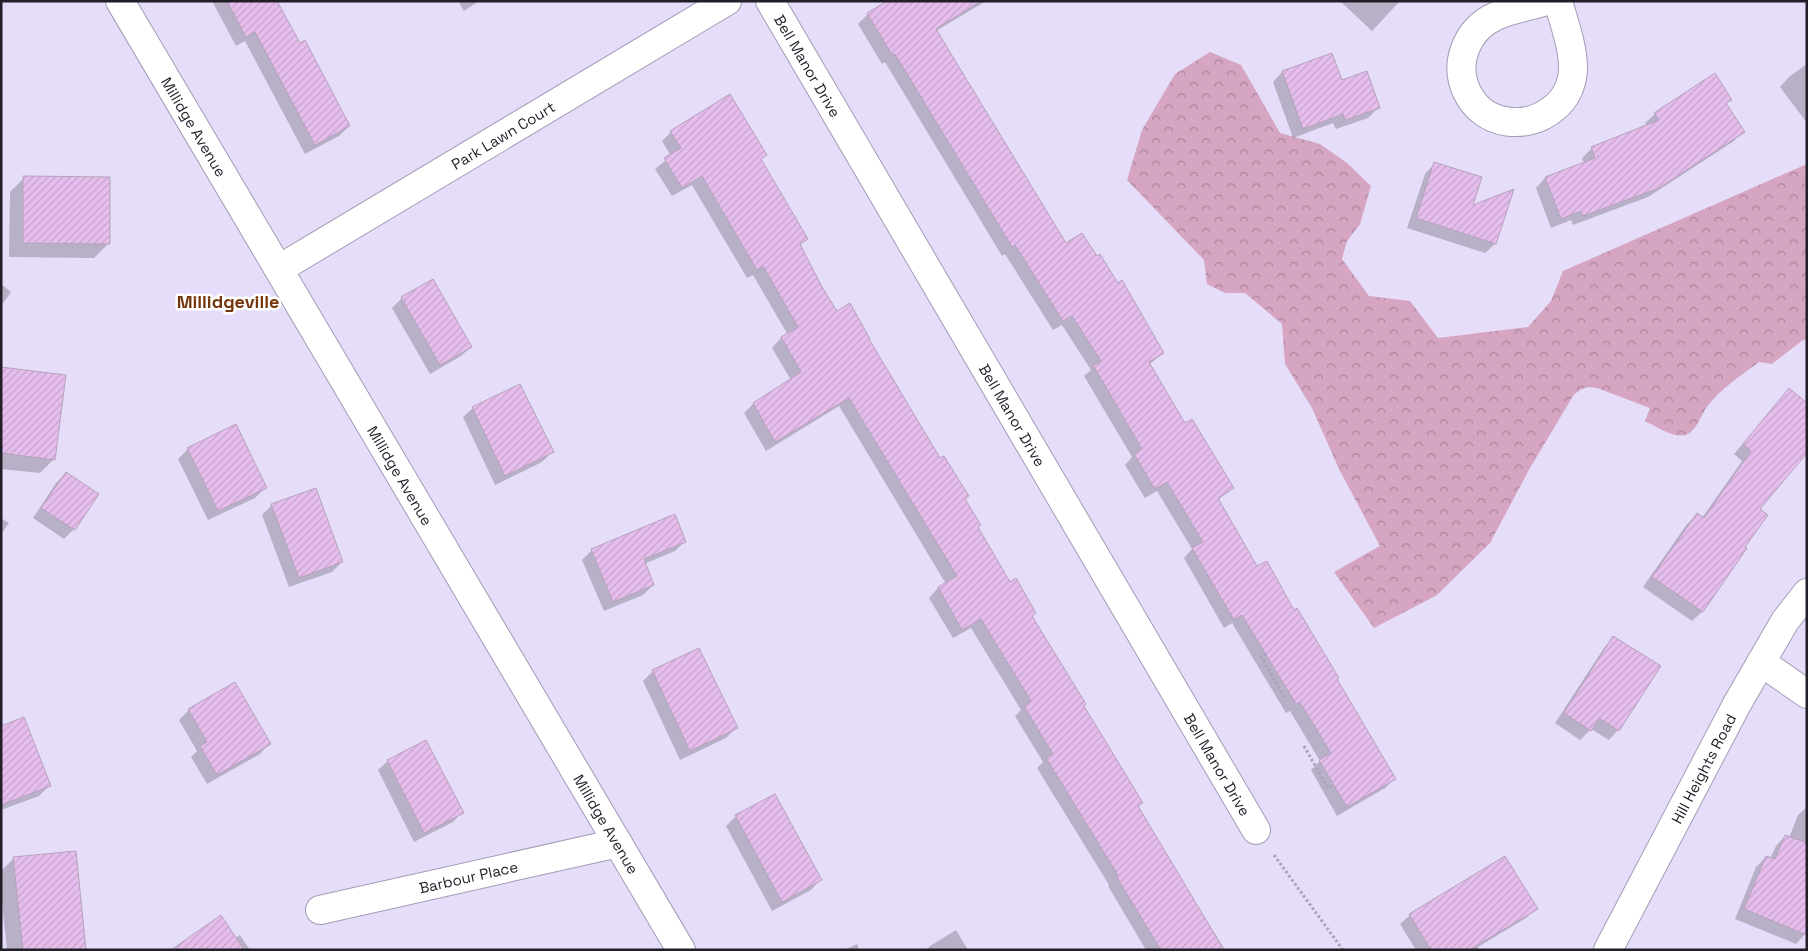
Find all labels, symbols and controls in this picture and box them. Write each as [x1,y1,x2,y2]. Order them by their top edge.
street label: Bell Manor Drive [770,11,845,120]
street label: Millidge Avenue [157,73,231,180]
street label: Park Lawn Court [448,97,558,173]
district label: Millidgeville [177,290,279,313]
street label: Bell Manor Drive [975,360,1050,470]
street label: Millidge Avenue [364,422,437,529]
street label: Bell Manor Drive [1180,710,1255,819]
street label: Hill Heights Road [1667,710,1740,827]
street label: Millidge Avenue [570,771,643,877]
street label: Barbour Place [417,856,520,897]

